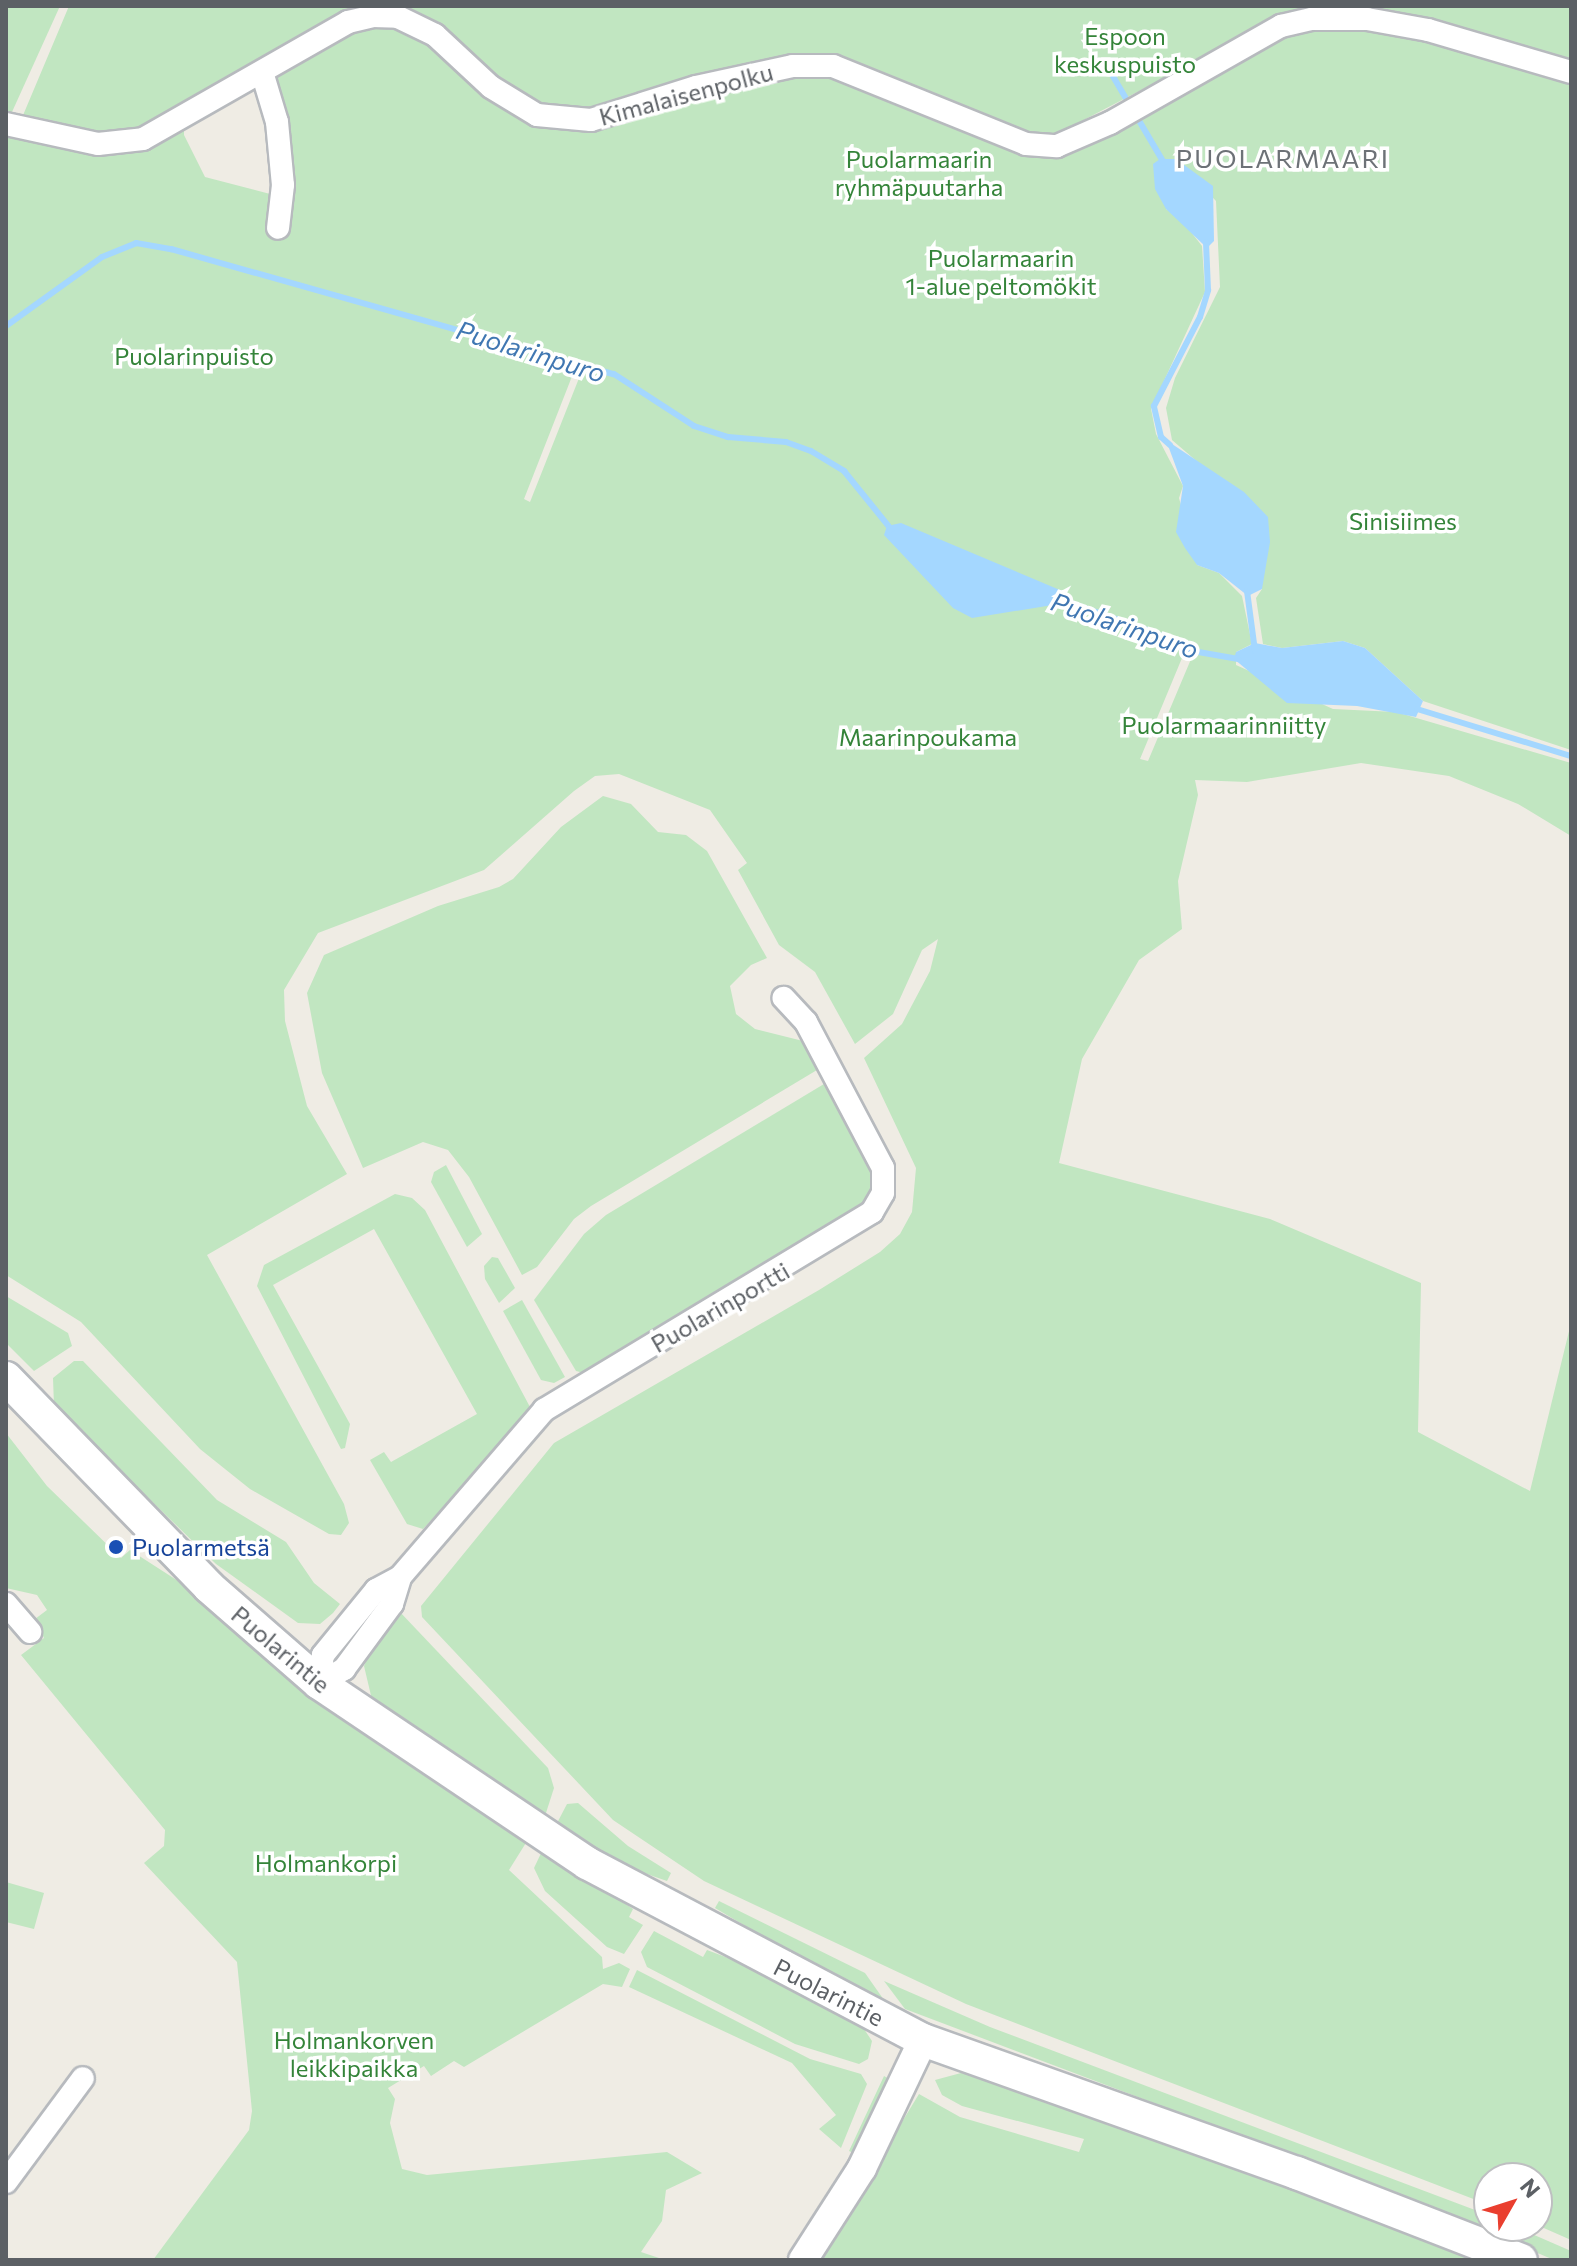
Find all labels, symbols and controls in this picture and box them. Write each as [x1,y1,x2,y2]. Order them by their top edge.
park label: Espoon keskuspuisto [1054,22,1196,78]
street label: Kimalaisenpolku [596,57,776,131]
district label: PUOLARMAARI [1176,142,1390,174]
park label: Puolarmaarin ryhmäpuutarha [835,145,1003,201]
park label: Puolarmaarin 1-alue peltomökit [906,244,1096,300]
water label: Puolarinpuro [453,314,609,388]
park label: Puolarinpuisto [114,342,274,370]
park label: Sinisiimes [1349,507,1457,535]
water label: Puolarinpuro [1047,585,1203,665]
park label: Puolarmaarinniitty [1122,711,1326,739]
park label: Maarinpoukama [839,723,1017,751]
street label: Puolarinportti [646,1256,794,1358]
place label: Puolarmetsä [132,1533,270,1561]
marker: Puolarmetsä [107,1538,125,1556]
street label: Puolarintie [226,1600,336,1698]
park label: Holmankorpi [255,1849,397,1877]
street label: Puolarintie [769,1952,889,2032]
park label: Holmankorven leikkipaikka [274,2026,434,2082]
north arrow [1473,2162,1553,2242]
text: N [1515,2173,1546,2203]

